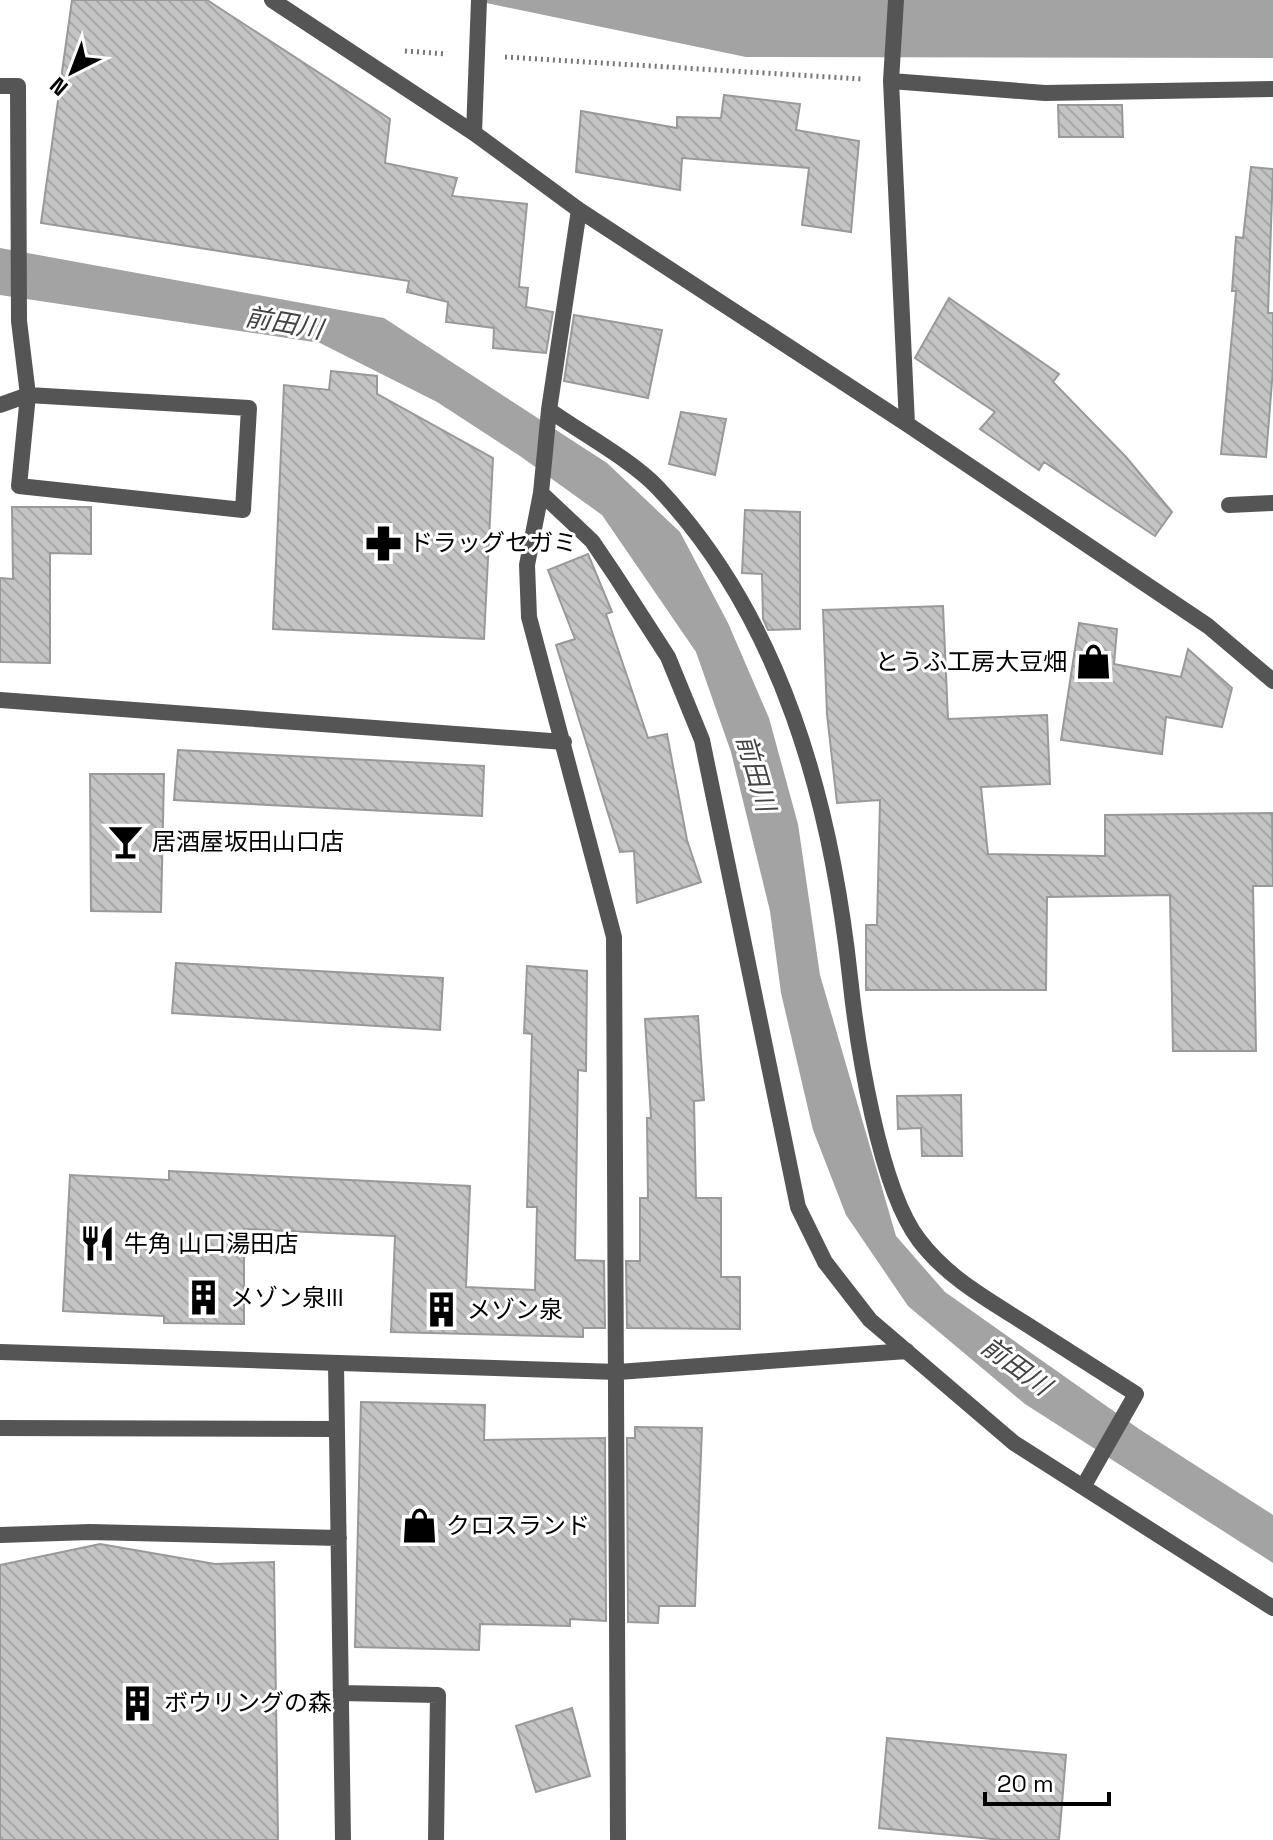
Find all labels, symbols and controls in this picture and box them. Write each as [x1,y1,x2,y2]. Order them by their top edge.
north arrow [32,32,112,112]
text: N [44,72,73,102]
water label: 前田川 [243,299,328,347]
pharmacy icon: ドラッグセガミ [364,524,402,562]
place label: ドラッグセガミ [409,527,577,558]
shop icon: とうふ工房大豆畑 [1074,643,1112,681]
place label: とうふ工房大豆畑 [875,646,1067,677]
water label: 前田川 [729,731,784,818]
bar icon: 居酒屋坂田山口店 [107,823,145,861]
place label: 居酒屋坂田山口店 [152,826,344,857]
restaurant icon: 牛角 山口湯田店 [79,1225,117,1263]
place label: 牛角 山口湯田店 [124,1228,298,1259]
building icon: メゾン泉III [185,1279,223,1317]
place label: メゾン泉III [230,1282,344,1313]
building icon: メゾン泉 [422,1291,460,1329]
place label: メゾン泉 [467,1294,563,1325]
water label: 前田川 [974,1329,1060,1404]
shop icon: クロスランド [401,1507,439,1545]
place label: クロスランド [446,1510,590,1541]
building icon: ボウリングの森 [119,1684,157,1722]
place label: ボウリングの森 [164,1687,332,1718]
scale bar [985,1756,1109,1806]
text: 20 m [997,1768,1054,1799]

